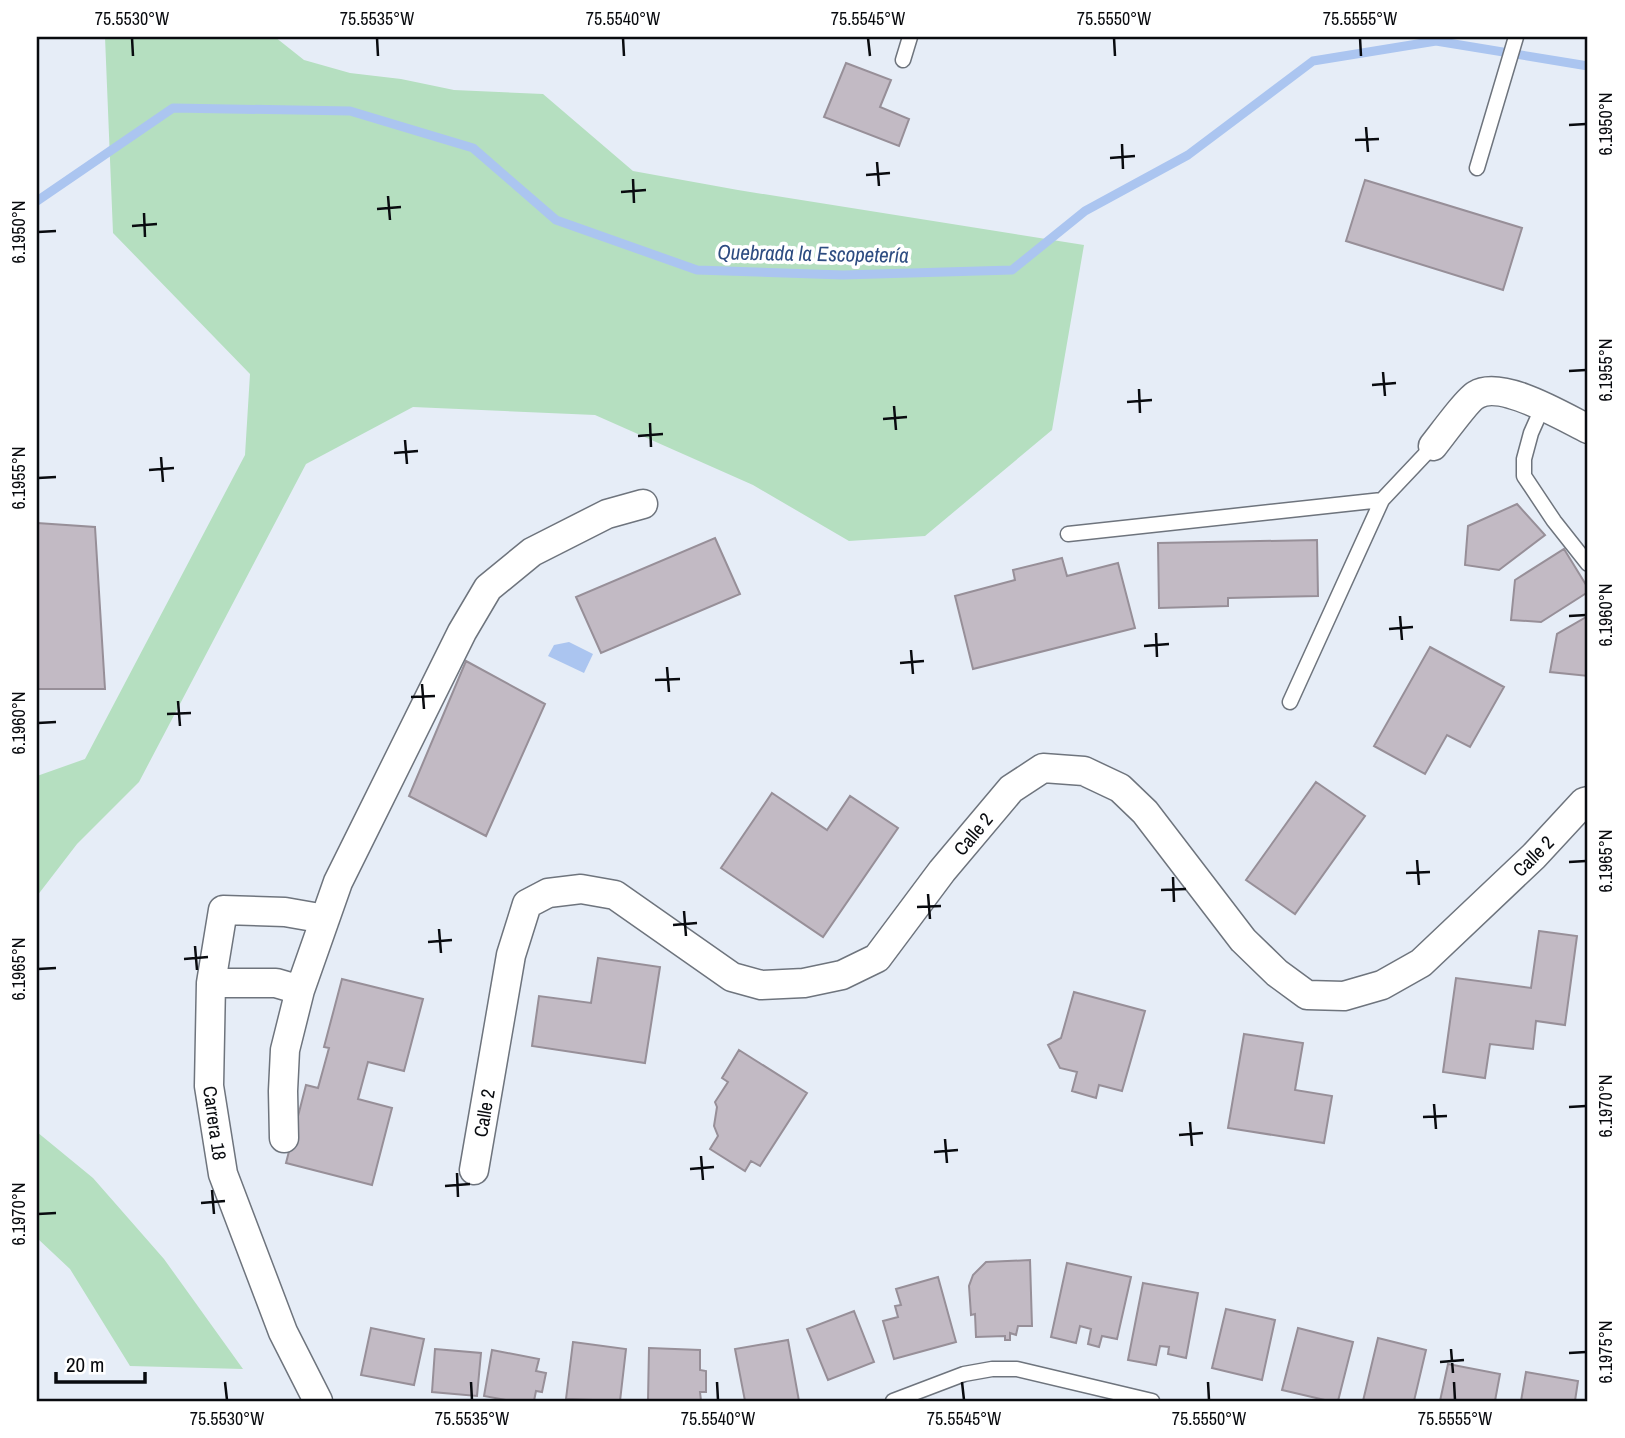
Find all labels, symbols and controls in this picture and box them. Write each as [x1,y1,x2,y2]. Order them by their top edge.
text: 75.5530°W [95,6,169,31]
text: 75.5535°W [340,6,414,31]
text: 75.5540°W [586,6,660,31]
text: 75.5545°W [831,6,905,31]
text: 75.5550°W [1077,6,1151,31]
text: 75.5555°W [1323,6,1397,31]
text: 6.1950°N [1593,93,1618,156]
text: 6.1950°N [6,201,31,264]
water label: Quebrada la Escopetería [717,237,909,270]
text: 6.1955°N [1593,339,1618,402]
text: 6.1955°N [6,447,31,510]
text: 6.1960°N [1593,584,1618,647]
text: 6.1960°N [6,692,31,755]
street label: Calle 2 [947,807,999,861]
street label: Calle 2 [1507,830,1559,882]
text: 6.1965°N [1593,830,1618,893]
text: 6.1965°N [6,938,31,1001]
text: 6.1970°N [1593,1075,1618,1138]
street label: Carrera 18 [197,1084,233,1162]
street label: Calle 2 [467,1087,501,1139]
text: 6.1970°N [6,1183,31,1246]
text: 6.1975°N [1593,1321,1618,1384]
scale bar [56,1340,145,1384]
text: 20 m [66,1350,104,1379]
text: 75.5530°W [190,1406,264,1431]
text: 75.5535°W [435,1406,509,1431]
text: 75.5540°W [681,1406,755,1431]
text: 75.5545°W [927,1406,1001,1431]
text: 75.5550°W [1172,1406,1246,1431]
text: 75.5555°W [1418,1406,1492,1431]

